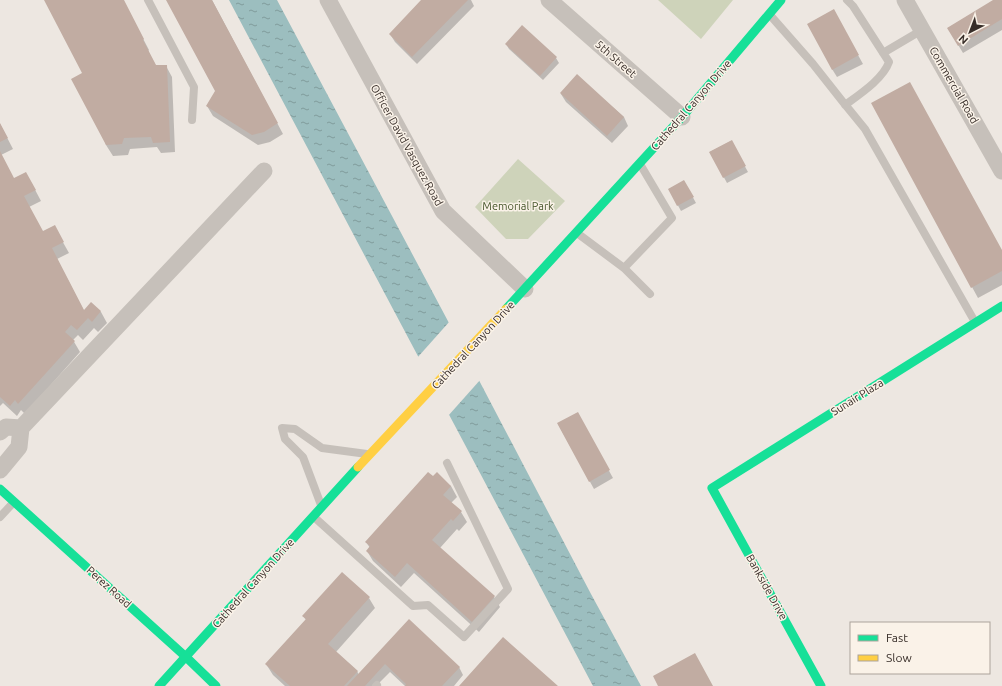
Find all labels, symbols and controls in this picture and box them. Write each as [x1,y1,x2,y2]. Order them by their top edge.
north arrow [950,12,990,52]
text: N [956,32,970,47]
street label: 5th Street [593,38,639,80]
street label: Commercial Road [927,45,981,125]
street label: Cathedral Canyon Drive [648,57,734,153]
street label: Officer David Vasquez Road [369,82,445,208]
park label: Memorial Park [482,200,554,212]
street label: Cathedral Canyon Drive [429,299,517,391]
street label: Sunair Plaza [829,376,885,418]
street label: Cathedral Canyon Drive [210,536,296,630]
street label: Bankside Drive [744,552,790,622]
street label: Perez Road [84,564,134,610]
legend [850,622,990,674]
text: Fast [886,631,908,644]
text: Slow [886,651,912,664]

